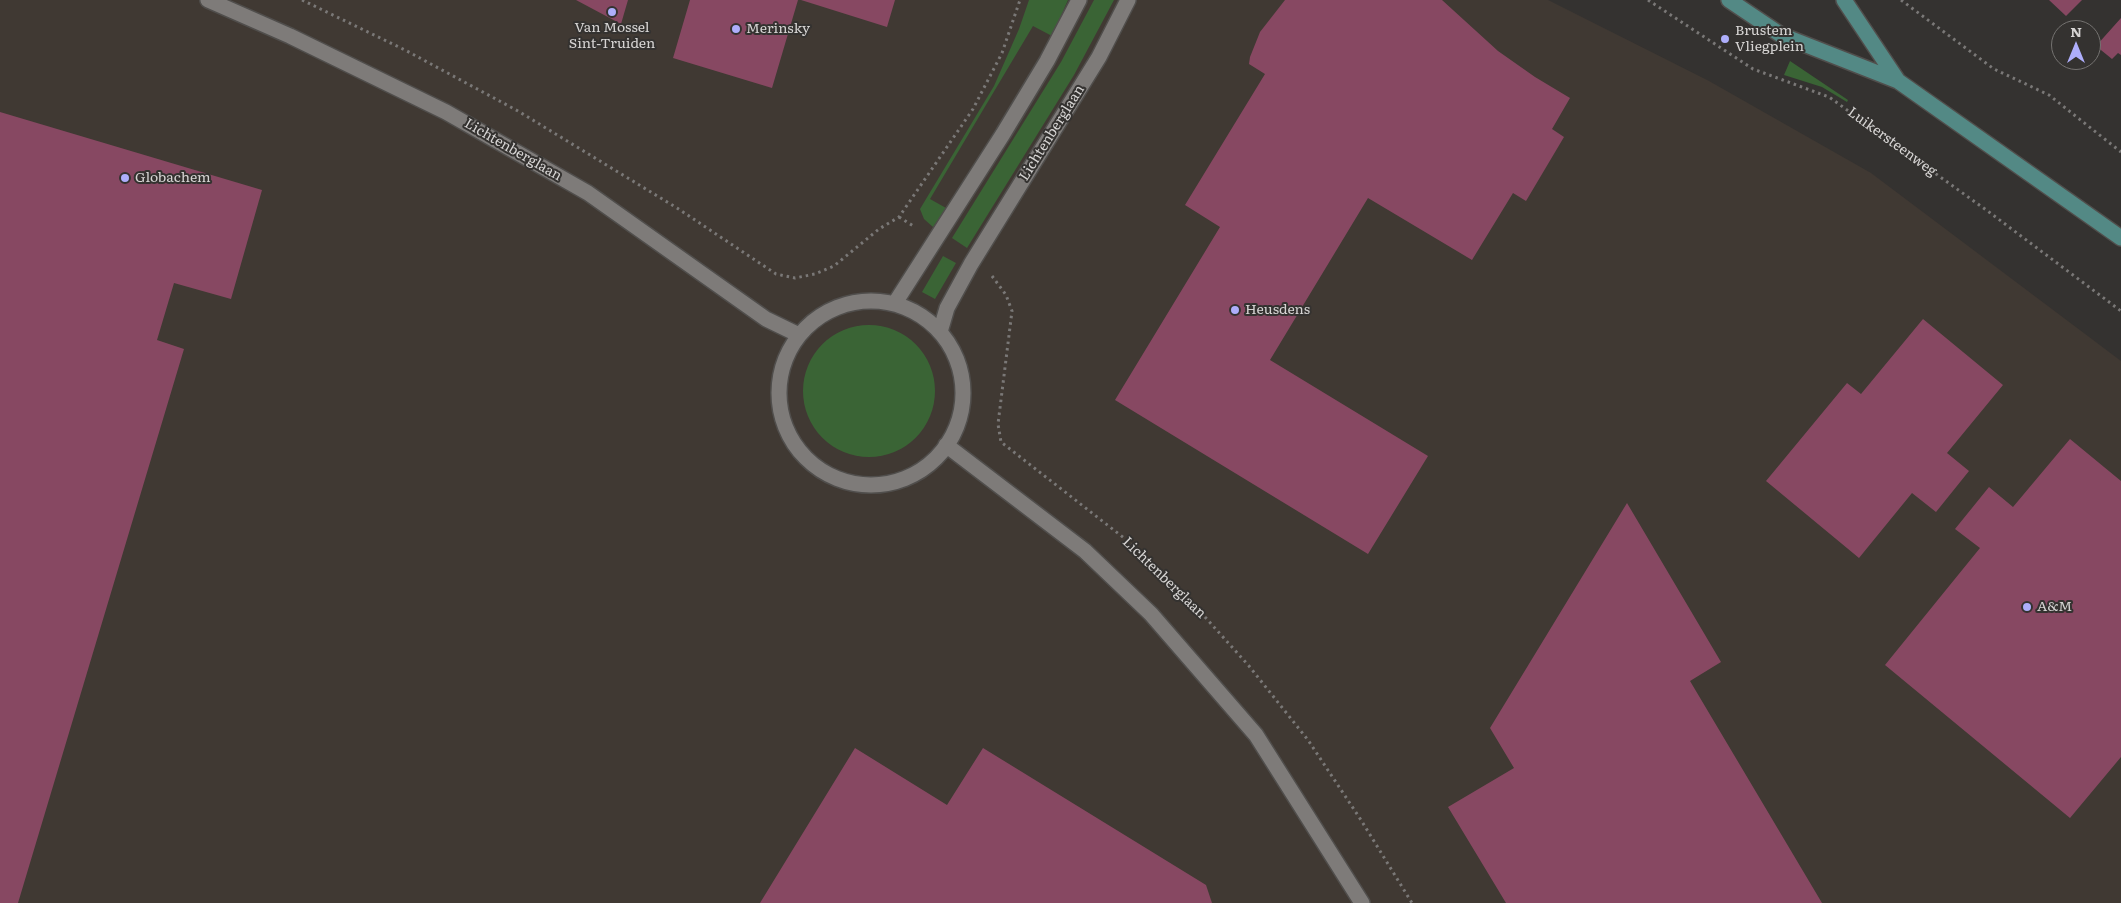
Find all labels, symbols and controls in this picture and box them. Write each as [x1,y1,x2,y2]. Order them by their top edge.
marker: Van Mossel Sint-Truiden [606,6,618,18]
place label: Van Mossel Sint-Truiden [569,20,655,52]
north arrow [2051,20,2101,70]
place label: Merinsky [746,21,810,37]
text: N [2070,21,2082,41]
marker: Merinsky [730,23,742,35]
place label: Brustem Vliegplein [1735,23,1804,56]
marker: Brustem Vliegplein [1719,33,1731,45]
street label: Lichtenberglaan [1016,82,1088,184]
street label: Luikersteenweg [1844,104,1940,180]
street label: Lichtenberglaan [461,115,565,185]
place label: Globachem [135,170,211,186]
marker: Globachem [119,172,131,184]
place label: Heusdens [1245,302,1310,318]
marker: Heusdens [1229,304,1241,316]
street label: Lichtenberglaan [1119,534,1209,622]
place label: A&M [2037,599,2072,615]
marker: A&M [2021,601,2033,613]

